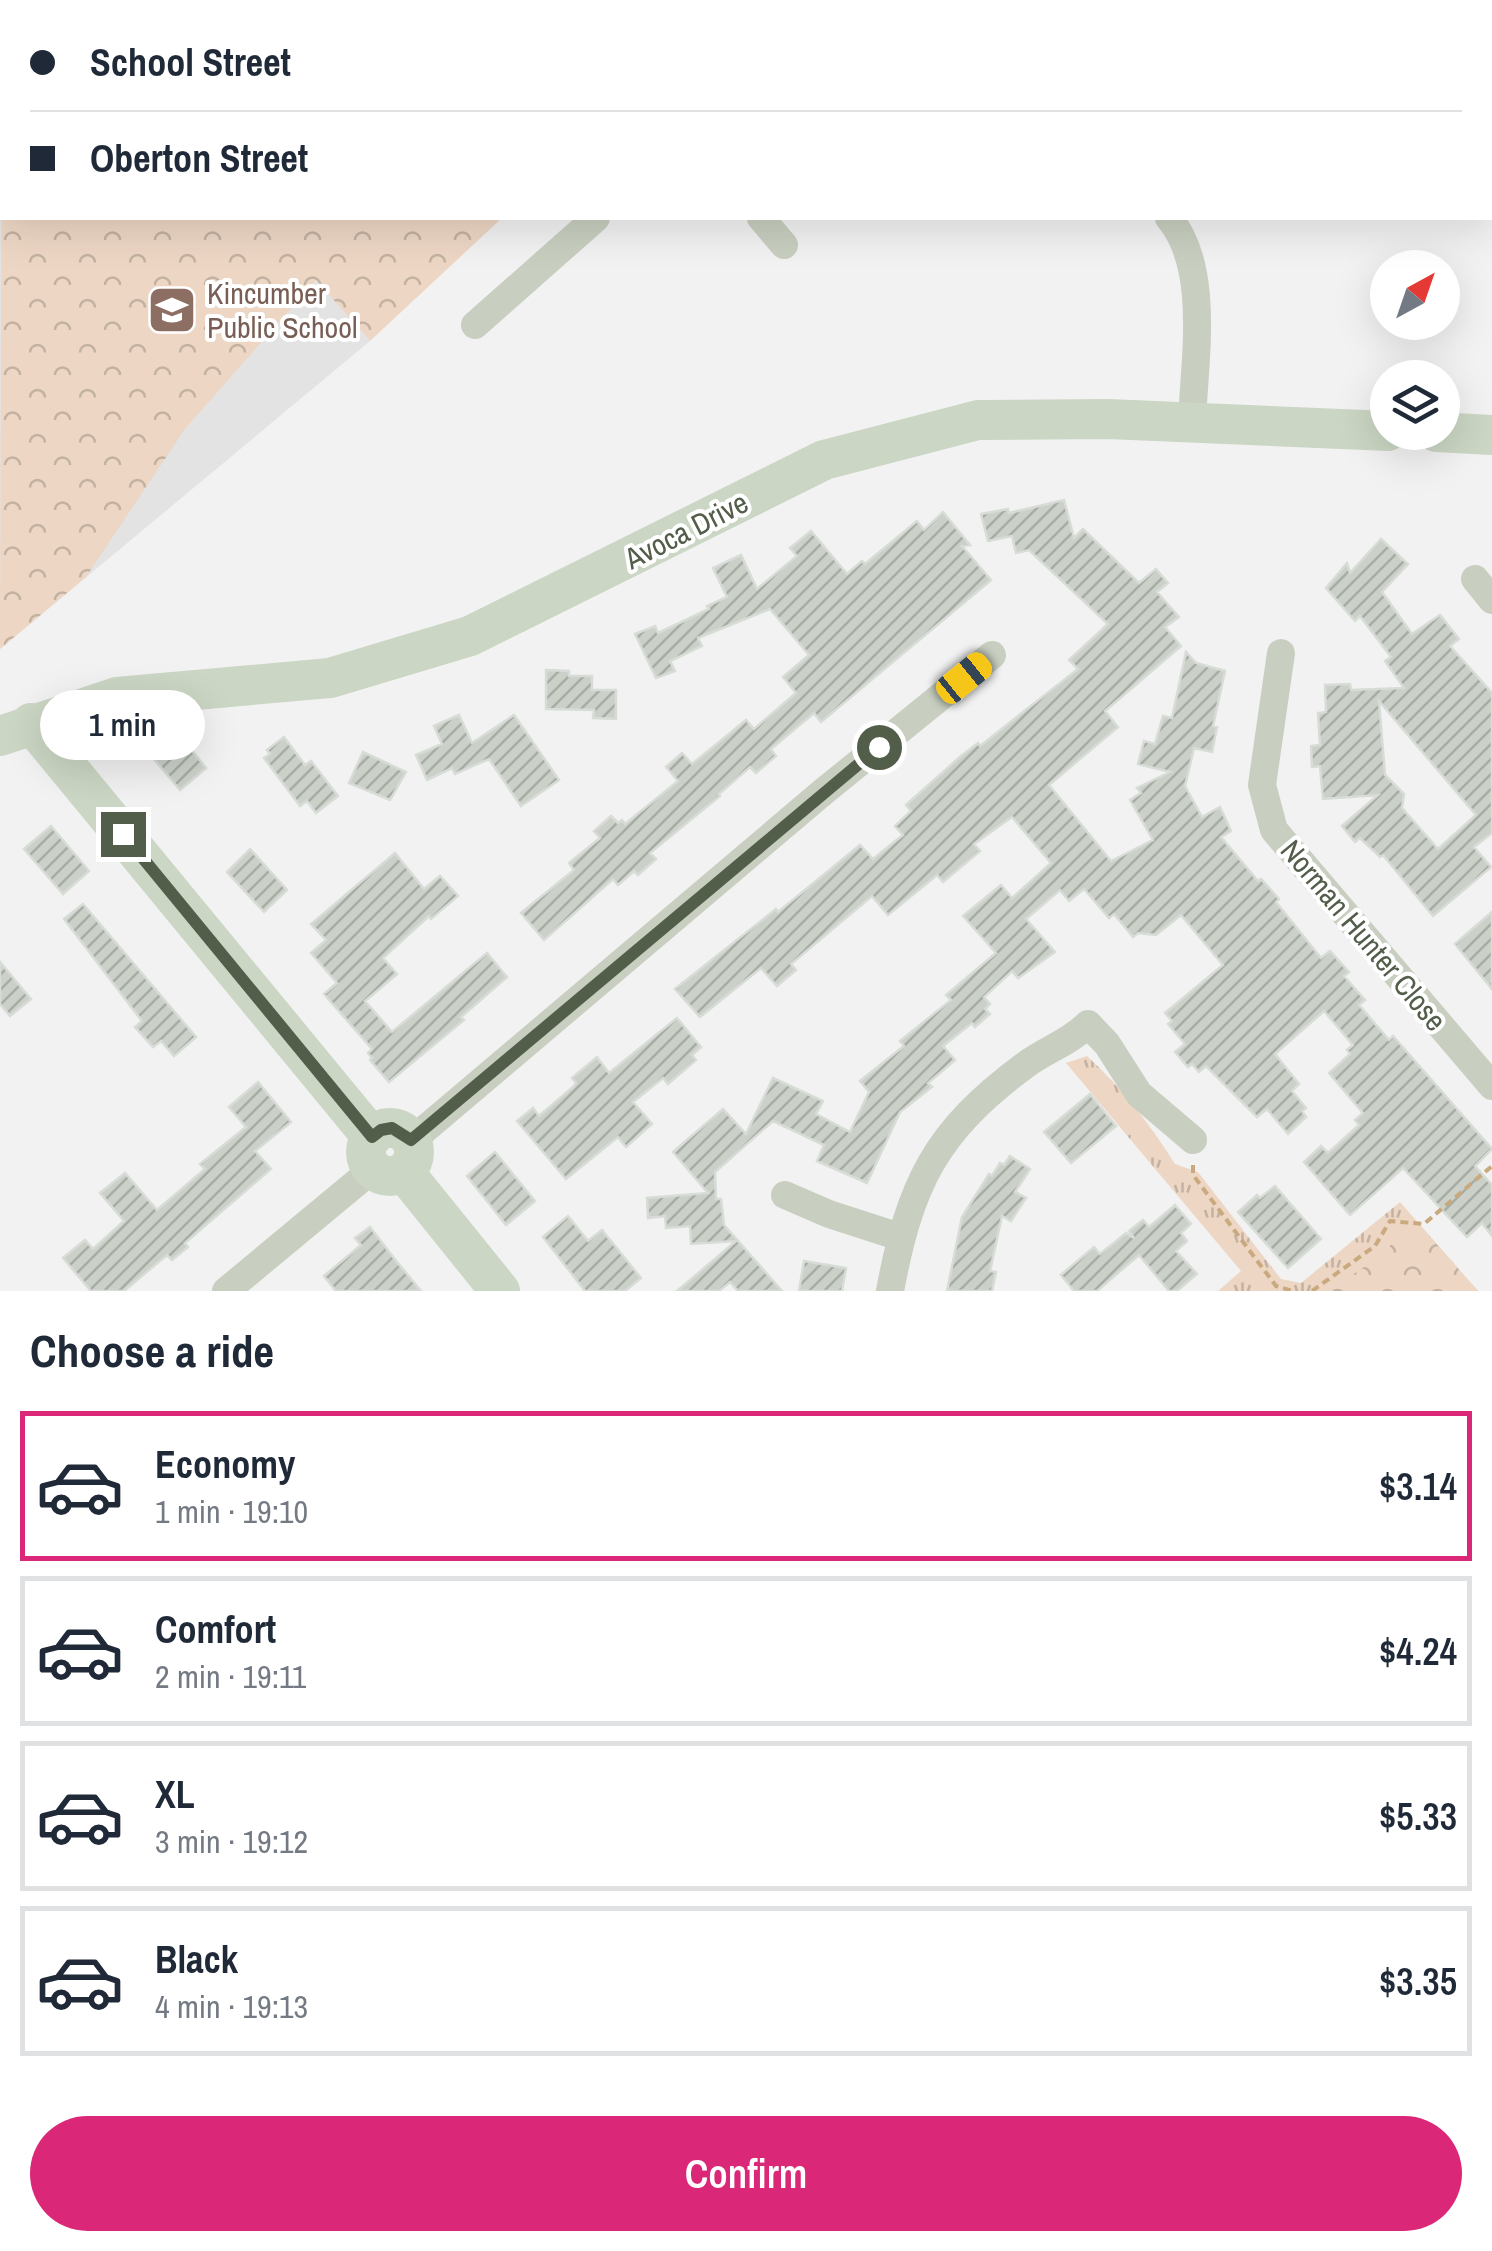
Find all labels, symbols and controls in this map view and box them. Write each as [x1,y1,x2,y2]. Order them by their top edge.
text: School Street [90,37,291,88]
text: Oberton Street [90,133,308,184]
north arrow [1370,250,1460,340]
map controls [1370,250,1460,450]
place label: Kincumber Public School [207,273,357,347]
school or university icon: Kincumber Public School [146,284,198,336]
button: layers [1370,360,1460,450]
street label: Avoca Drive [617,482,755,579]
car [931,647,997,709]
callout: 1 min [41,689,206,759]
text: 1 min [89,703,156,746]
route start [857,725,902,770]
route end [101,812,146,857]
street label: Norman Hunter Close [1272,831,1456,1039]
text: Choose a ride [30,1320,274,1381]
text: Economy [155,1439,295,1490]
icon: car [35,1441,125,1531]
text: $3.14 [1379,1461,1457,1512]
text: 1 min · 19:10 [155,1490,308,1533]
text: Comfort [155,1604,276,1655]
icon: car [35,1606,125,1696]
text: $4.24 [1379,1626,1457,1677]
text: 2 min · 19:11 [155,1655,306,1698]
text: XL [155,1769,195,1820]
icon: car [35,1771,125,1861]
text: $5.33 [1379,1791,1457,1842]
text: 3 min · 19:12 [155,1820,308,1863]
text: Black [155,1934,238,1985]
icon: car [35,1936,125,2026]
text: $3.35 [1379,1956,1457,2007]
text: 4 min · 19:13 [155,1985,308,2028]
button: Confirm [30,2116,1462,2231]

